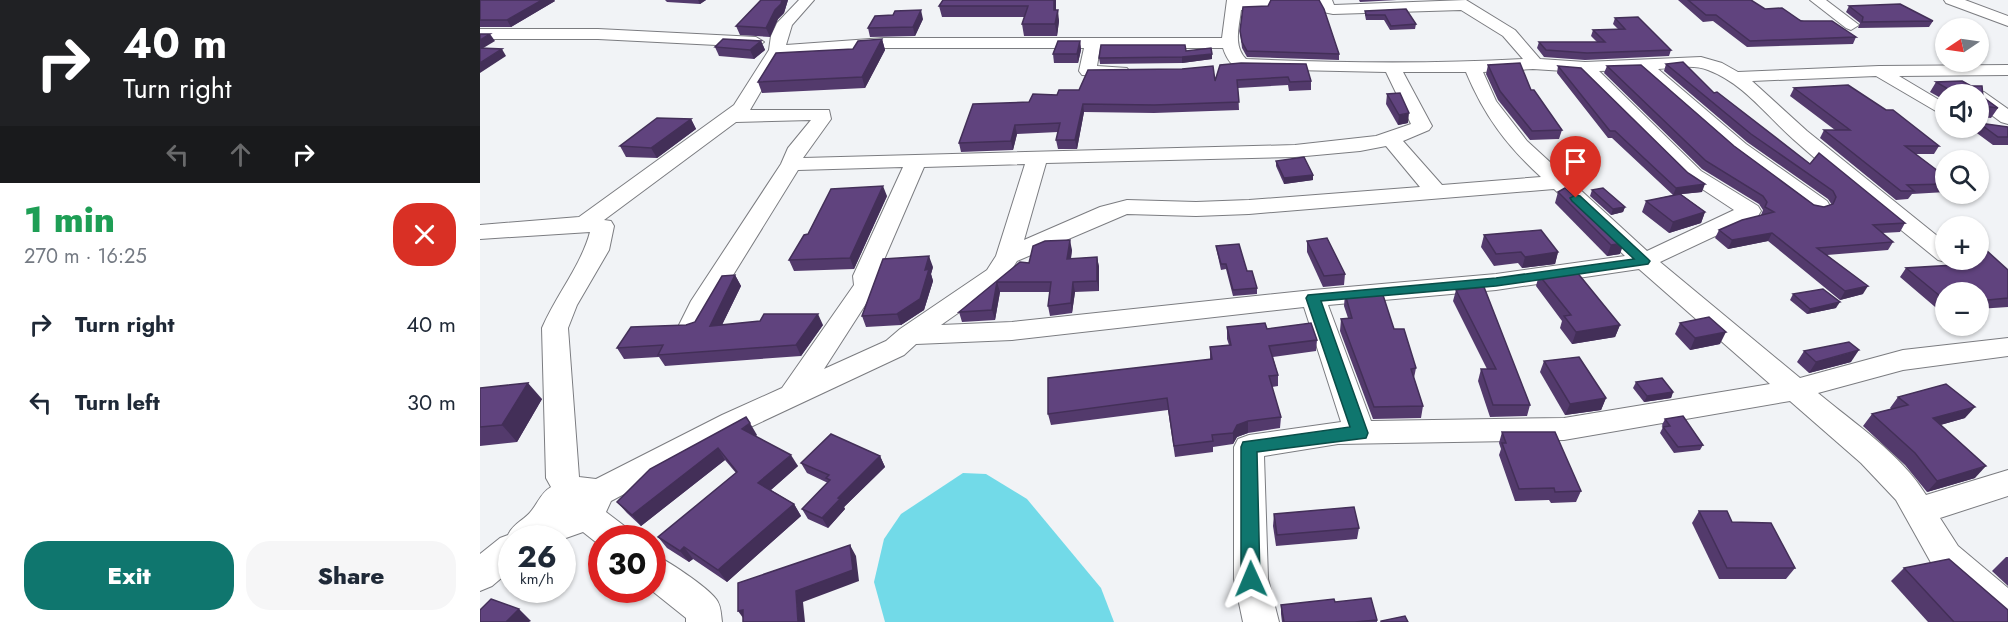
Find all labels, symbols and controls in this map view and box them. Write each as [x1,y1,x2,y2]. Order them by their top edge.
text: 40 m [123,13,227,74]
north arrow [1935,18,1989,72]
map controls [1935,18,1989,336]
icon: right [24,24,102,102]
text: Turn right [123,69,231,108]
button: sound [1935,84,1989,138]
pin [1550,136,1601,198]
icon: left [161,138,194,171]
icon: ahead [224,138,257,171]
icon: right [287,138,320,171]
icon: arrive [1559,145,1592,178]
button: search [1935,150,1989,204]
text: 1 min [24,193,115,245]
button: close [393,203,456,266]
button: + [1935,216,1989,270]
text: 270 m · 16:25 [24,242,147,271]
button: − [1935,282,1989,336]
icon: right [24,308,57,341]
text: Turn right [75,308,175,340]
text: 40 m [406,308,456,340]
icon: left [24,386,57,419]
text: Turn left [75,386,160,418]
text: 30 m [407,386,456,418]
speed limit sign: 30 [588,525,666,603]
text: 26 [517,535,557,578]
button: Exit [24,541,234,610]
button: Share [246,541,456,610]
position arrow [1219,547,1283,611]
text: km/h [520,568,554,590]

